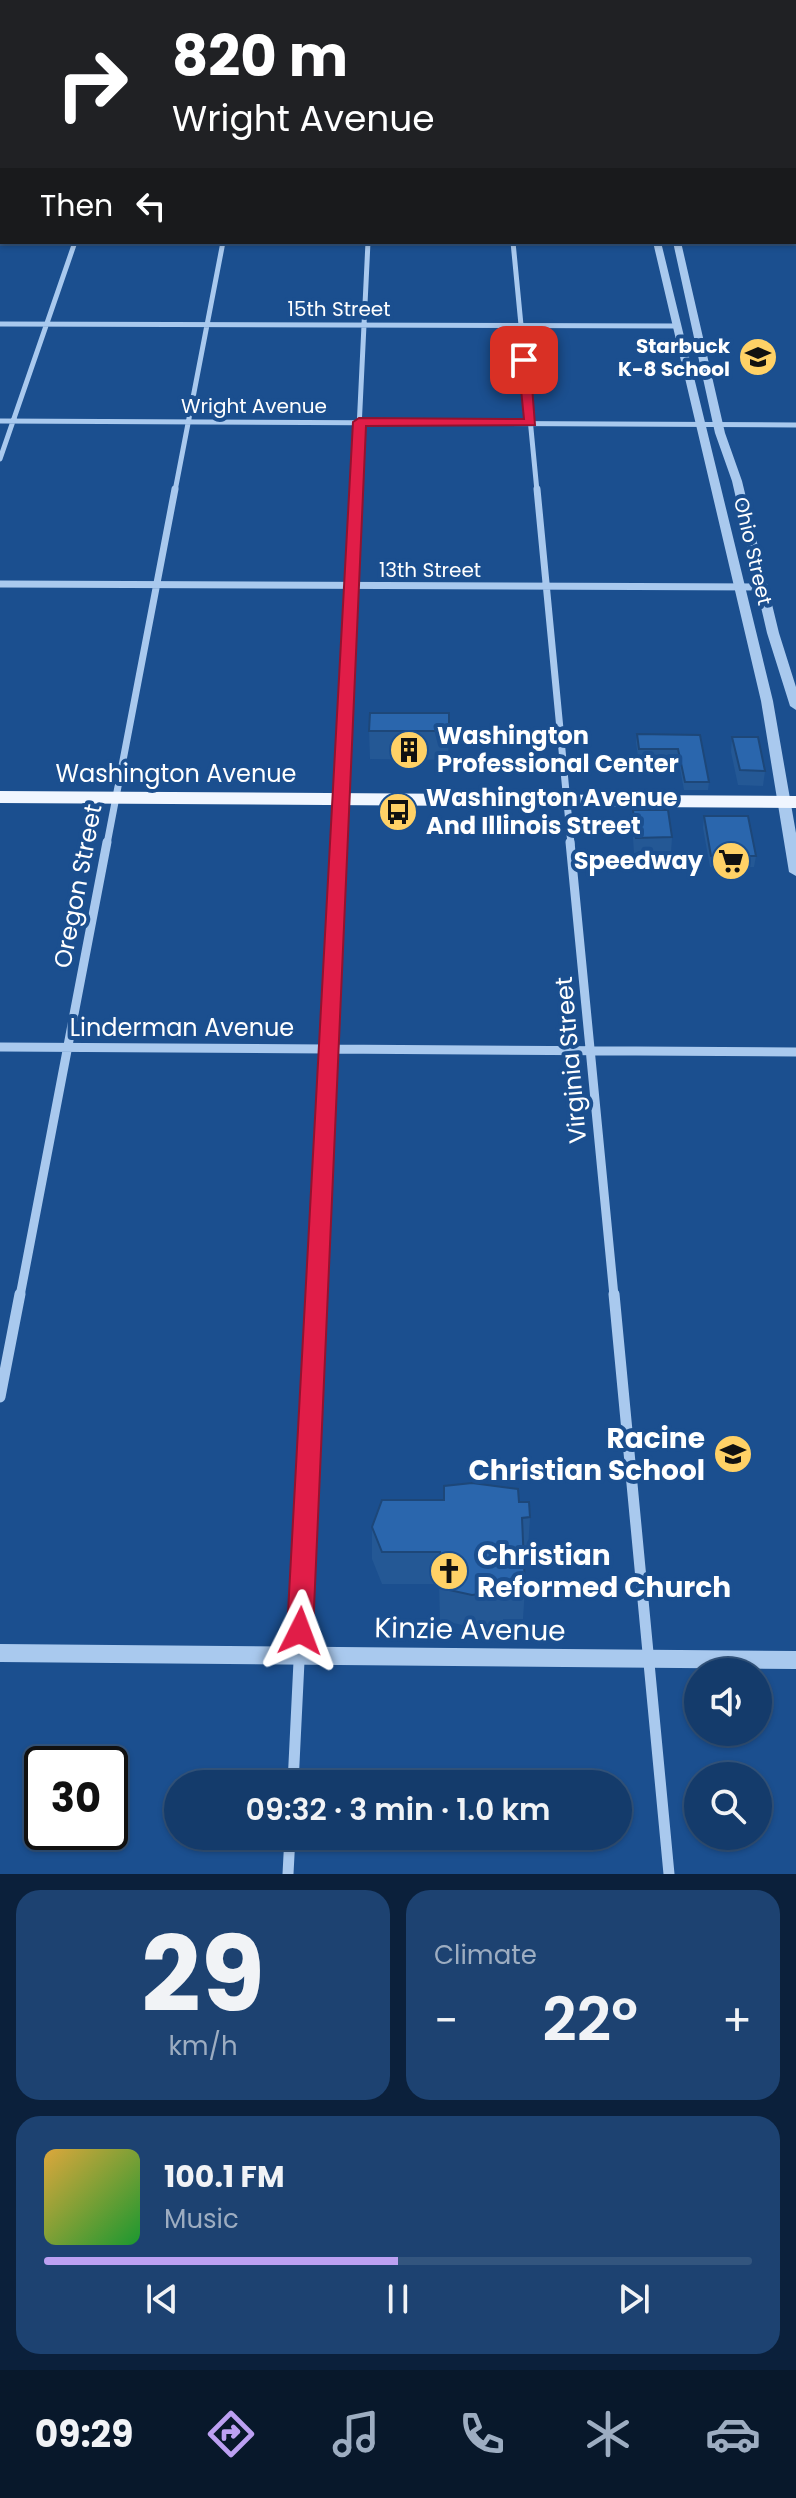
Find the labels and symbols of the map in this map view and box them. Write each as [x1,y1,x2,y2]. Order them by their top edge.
street label: 15th Street [288,295,390,323]
pin [490,326,558,394]
place label: Starbuck K-8 School [618,332,731,383]
school or university icon: Starbuck K-8 School [737,336,779,378]
street label: Wright Avenue [181,392,327,420]
street label: Ohio Street [727,494,779,608]
street label: 13th Street [379,556,481,584]
place label: Washington Professional Center [437,719,679,780]
building icon: Washington Professional Center [388,729,430,771]
street label: Washington Avenue [55,757,297,790]
place label: Washington Avenue And Illinois Street [426,781,678,842]
bus stop icon: Washington Avenue And Illinois Street [377,791,419,833]
street label: Oregon Street [45,801,110,971]
supermarket icon: Speedway [710,840,752,882]
place label: Speedway [574,844,704,877]
street label: Virginia Street [547,975,594,1145]
street label: Linderman Avenue [70,1011,294,1044]
place label: Racine Christian School [469,1419,705,1490]
school or university icon: Racine Christian School [712,1433,754,1475]
place label: Christian Reformed Church [477,1536,731,1607]
church icon: Christian Reformed Church [428,1550,470,1592]
position arrow [258,1589,342,1673]
street label: Kinzie Avenue [374,1608,566,1651]
speed limit sign: 30 [24,1746,128,1850]

